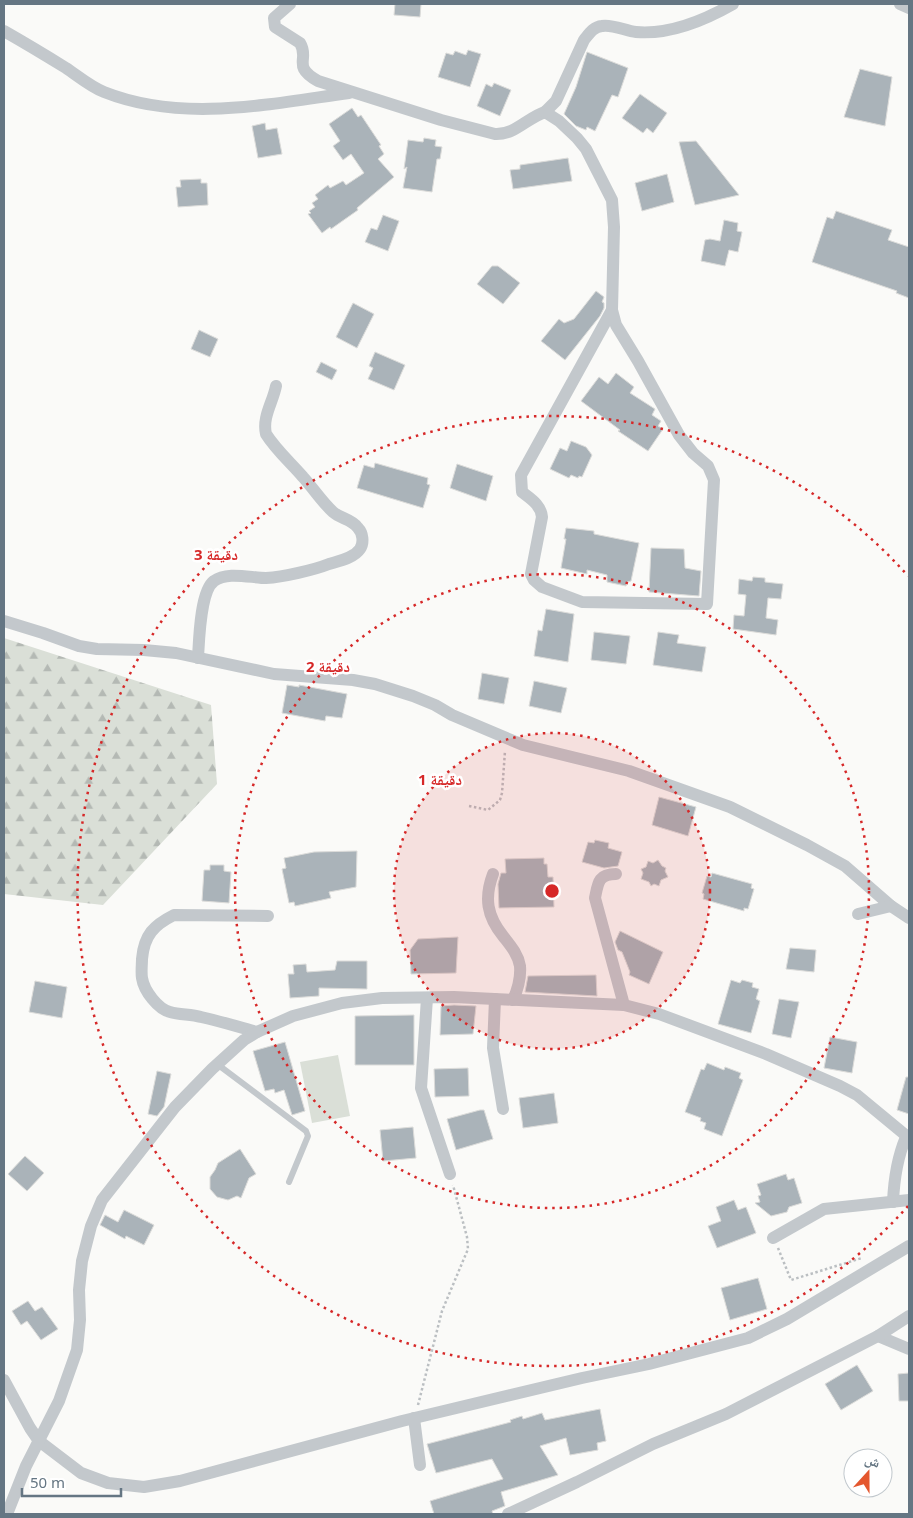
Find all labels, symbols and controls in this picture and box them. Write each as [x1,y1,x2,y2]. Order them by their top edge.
text: 3 دقيقة [194,544,238,564]
text: 2 دقيقة [306,656,350,676]
text: 1 دقيقة [418,769,462,789]
centre of rings [543,882,561,900]
north arrow [843,1448,893,1498]
text: ش [862,1449,883,1472]
scale bar [22,1466,121,1498]
text: 50 m [30,1472,65,1492]

